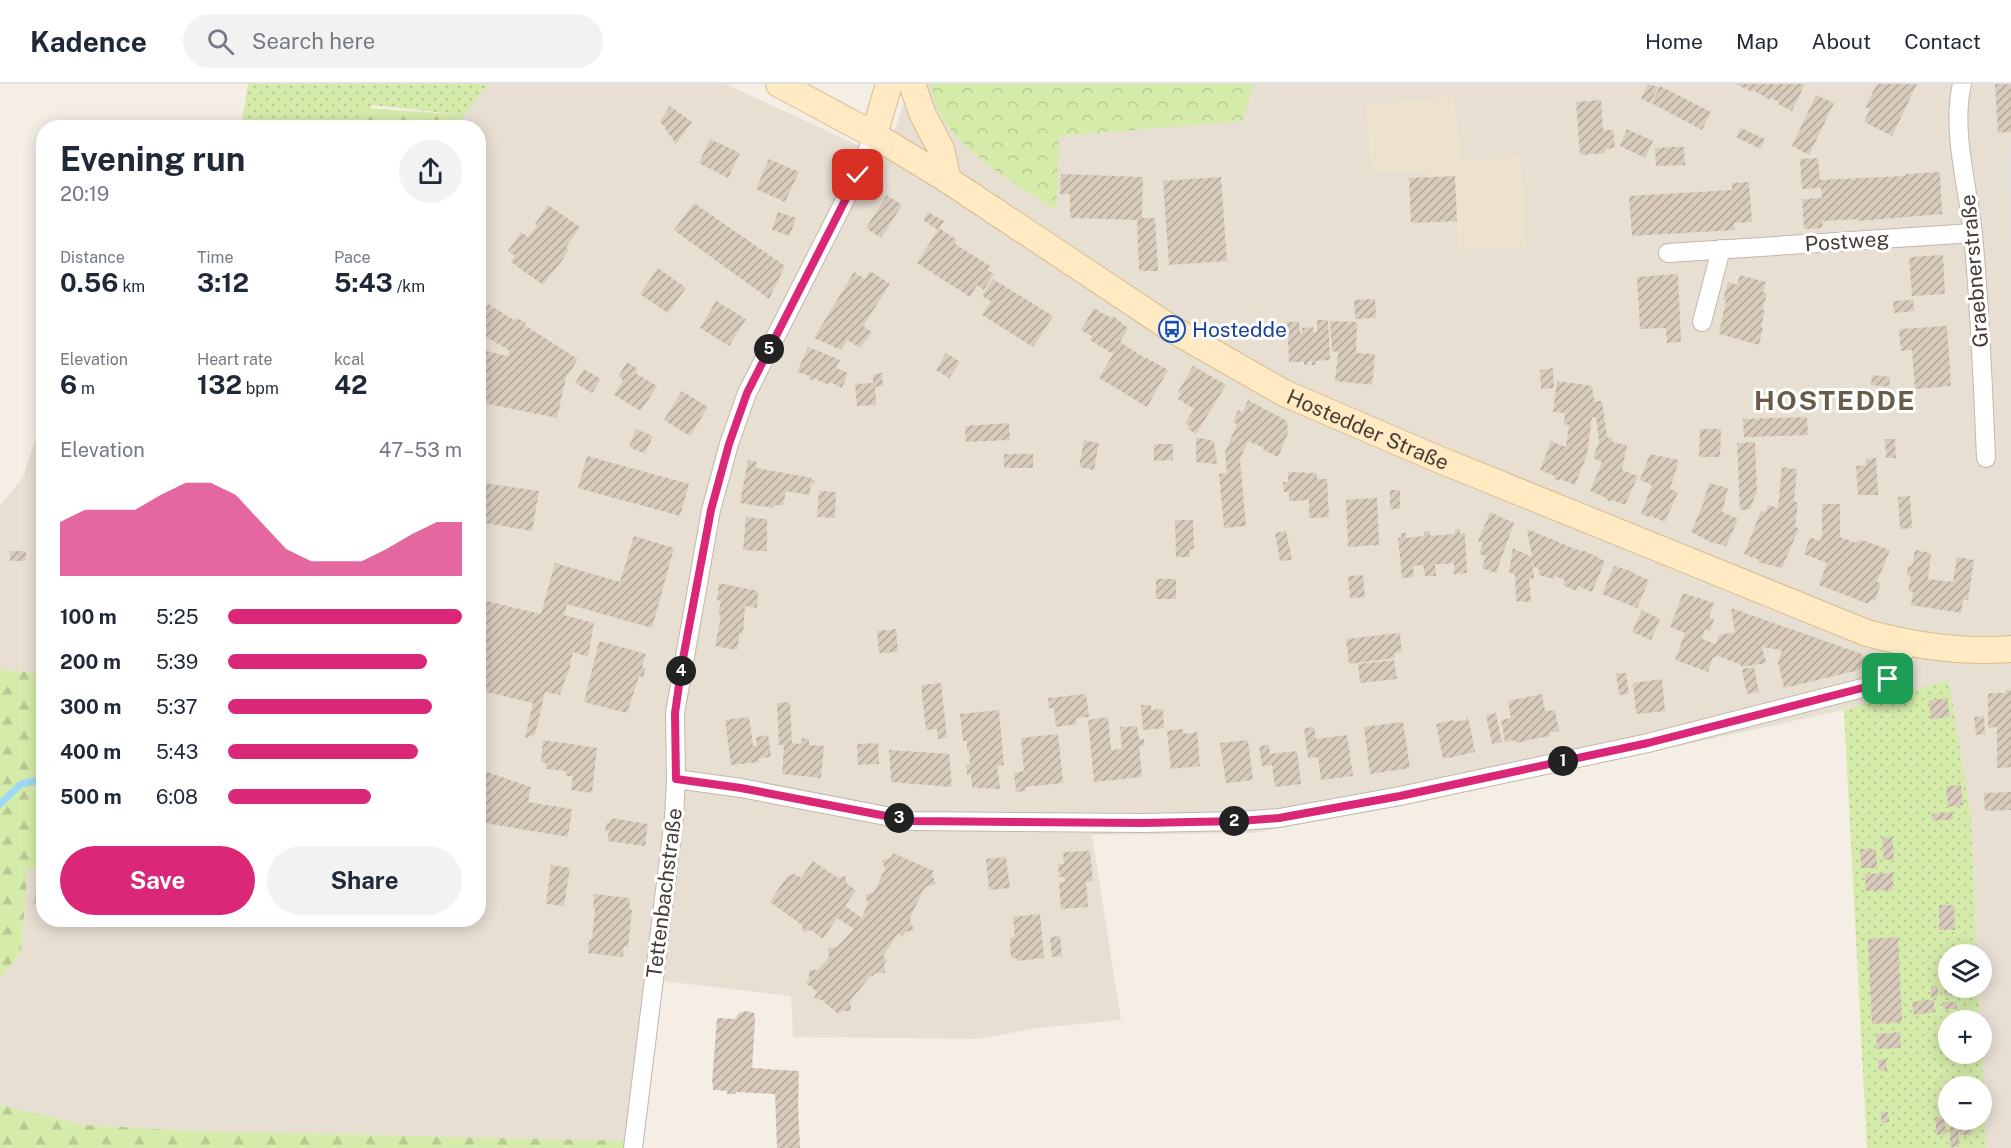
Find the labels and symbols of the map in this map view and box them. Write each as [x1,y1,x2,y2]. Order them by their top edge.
pin [832,149,883,200]
street label: Graebnerstraße [1955,193,1993,349]
street label: Postweg [1804,226,1890,256]
bus stop icon: Hostedde [1157,314,1187,344]
place label: Hostedde [1192,317,1287,342]
pin: 5 [754,334,784,364]
street label: Hostedder Straße [1283,383,1453,475]
district label: HOSTEDDE [1754,384,1916,416]
pin [1862,653,1913,704]
pin: 4 [666,656,696,686]
pin: 1 [1548,746,1578,776]
pin: 3 [884,803,914,833]
pin: 2 [1219,806,1249,836]
street label: Tettenbachstraße [641,807,687,979]

